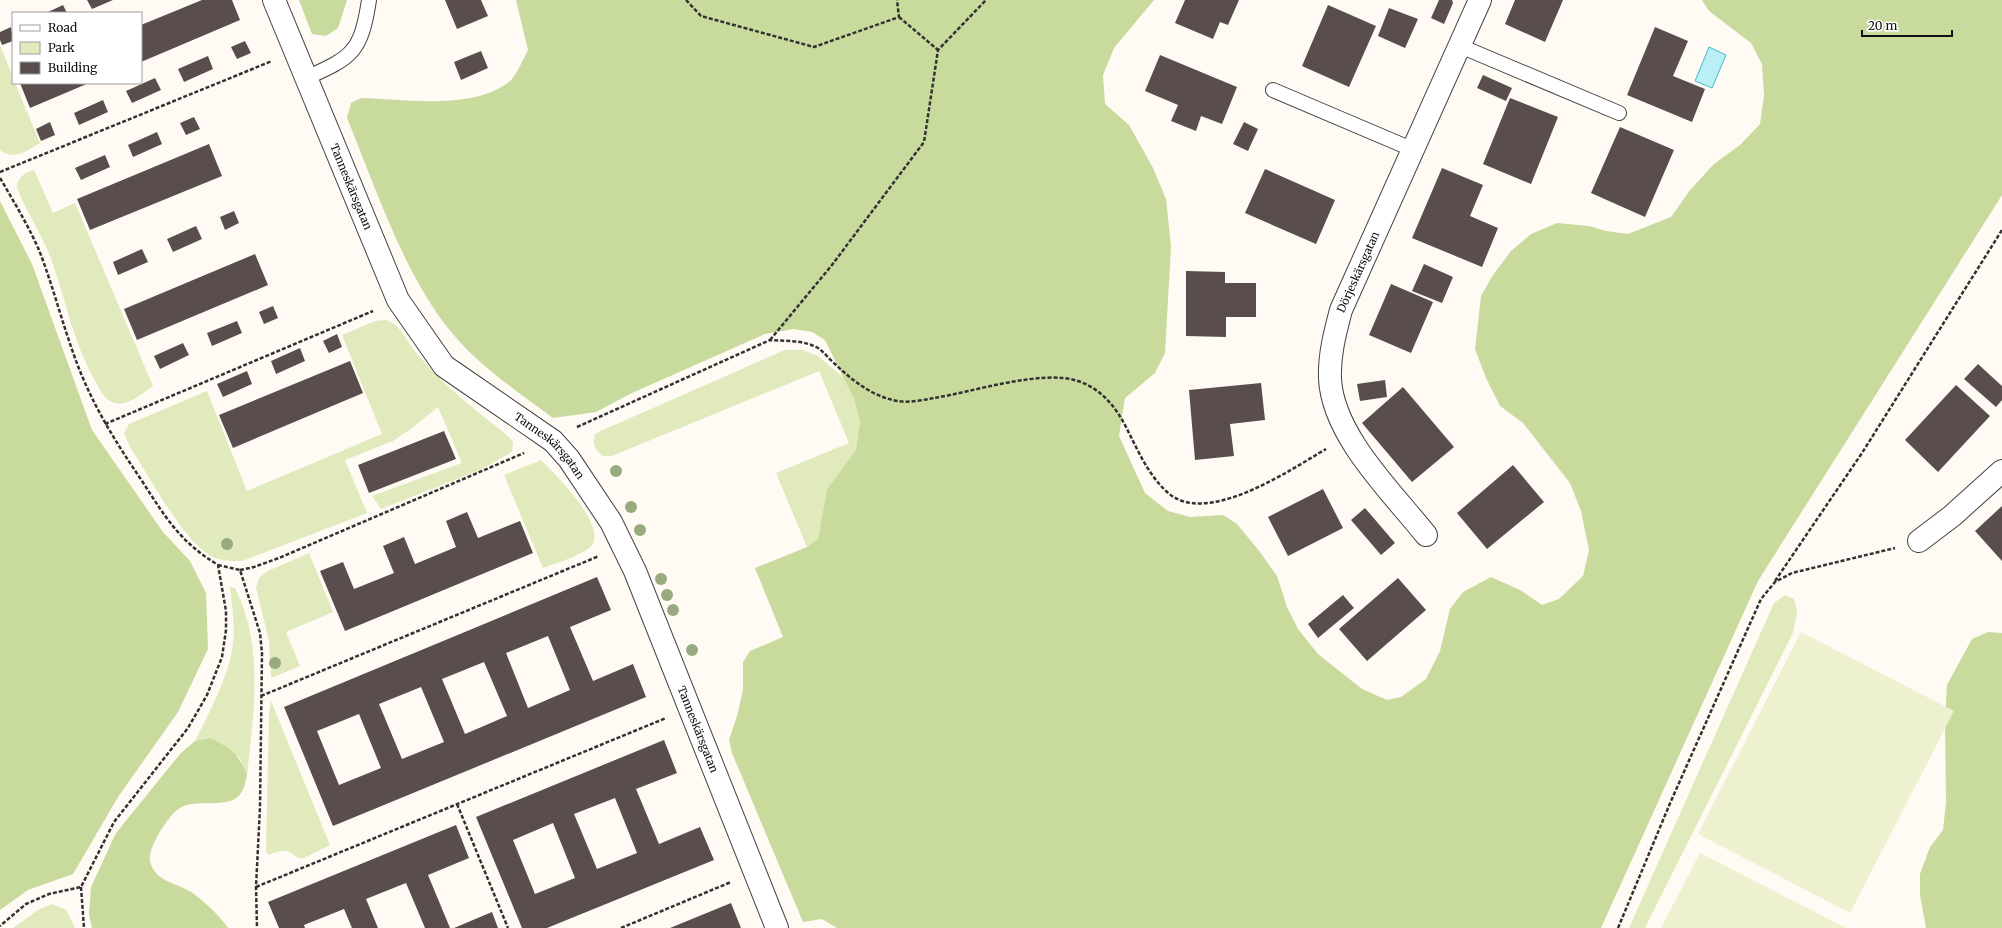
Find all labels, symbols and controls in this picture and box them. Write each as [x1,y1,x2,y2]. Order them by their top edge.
legend [12,12,142,84]
scale bar [1862,12,1952,38]
text: 20 m [1868,18,1897,33]
text: Road [48,20,77,35]
text: Park [48,40,75,55]
text: Building [48,60,98,75]
street label: Tanneskärsgatan [327,141,375,233]
street label: Dörjeskärsgatan [1334,229,1383,315]
street label: Tanneskärsgatan [512,409,588,482]
street label: Tanneskärsgatan [674,684,722,775]

